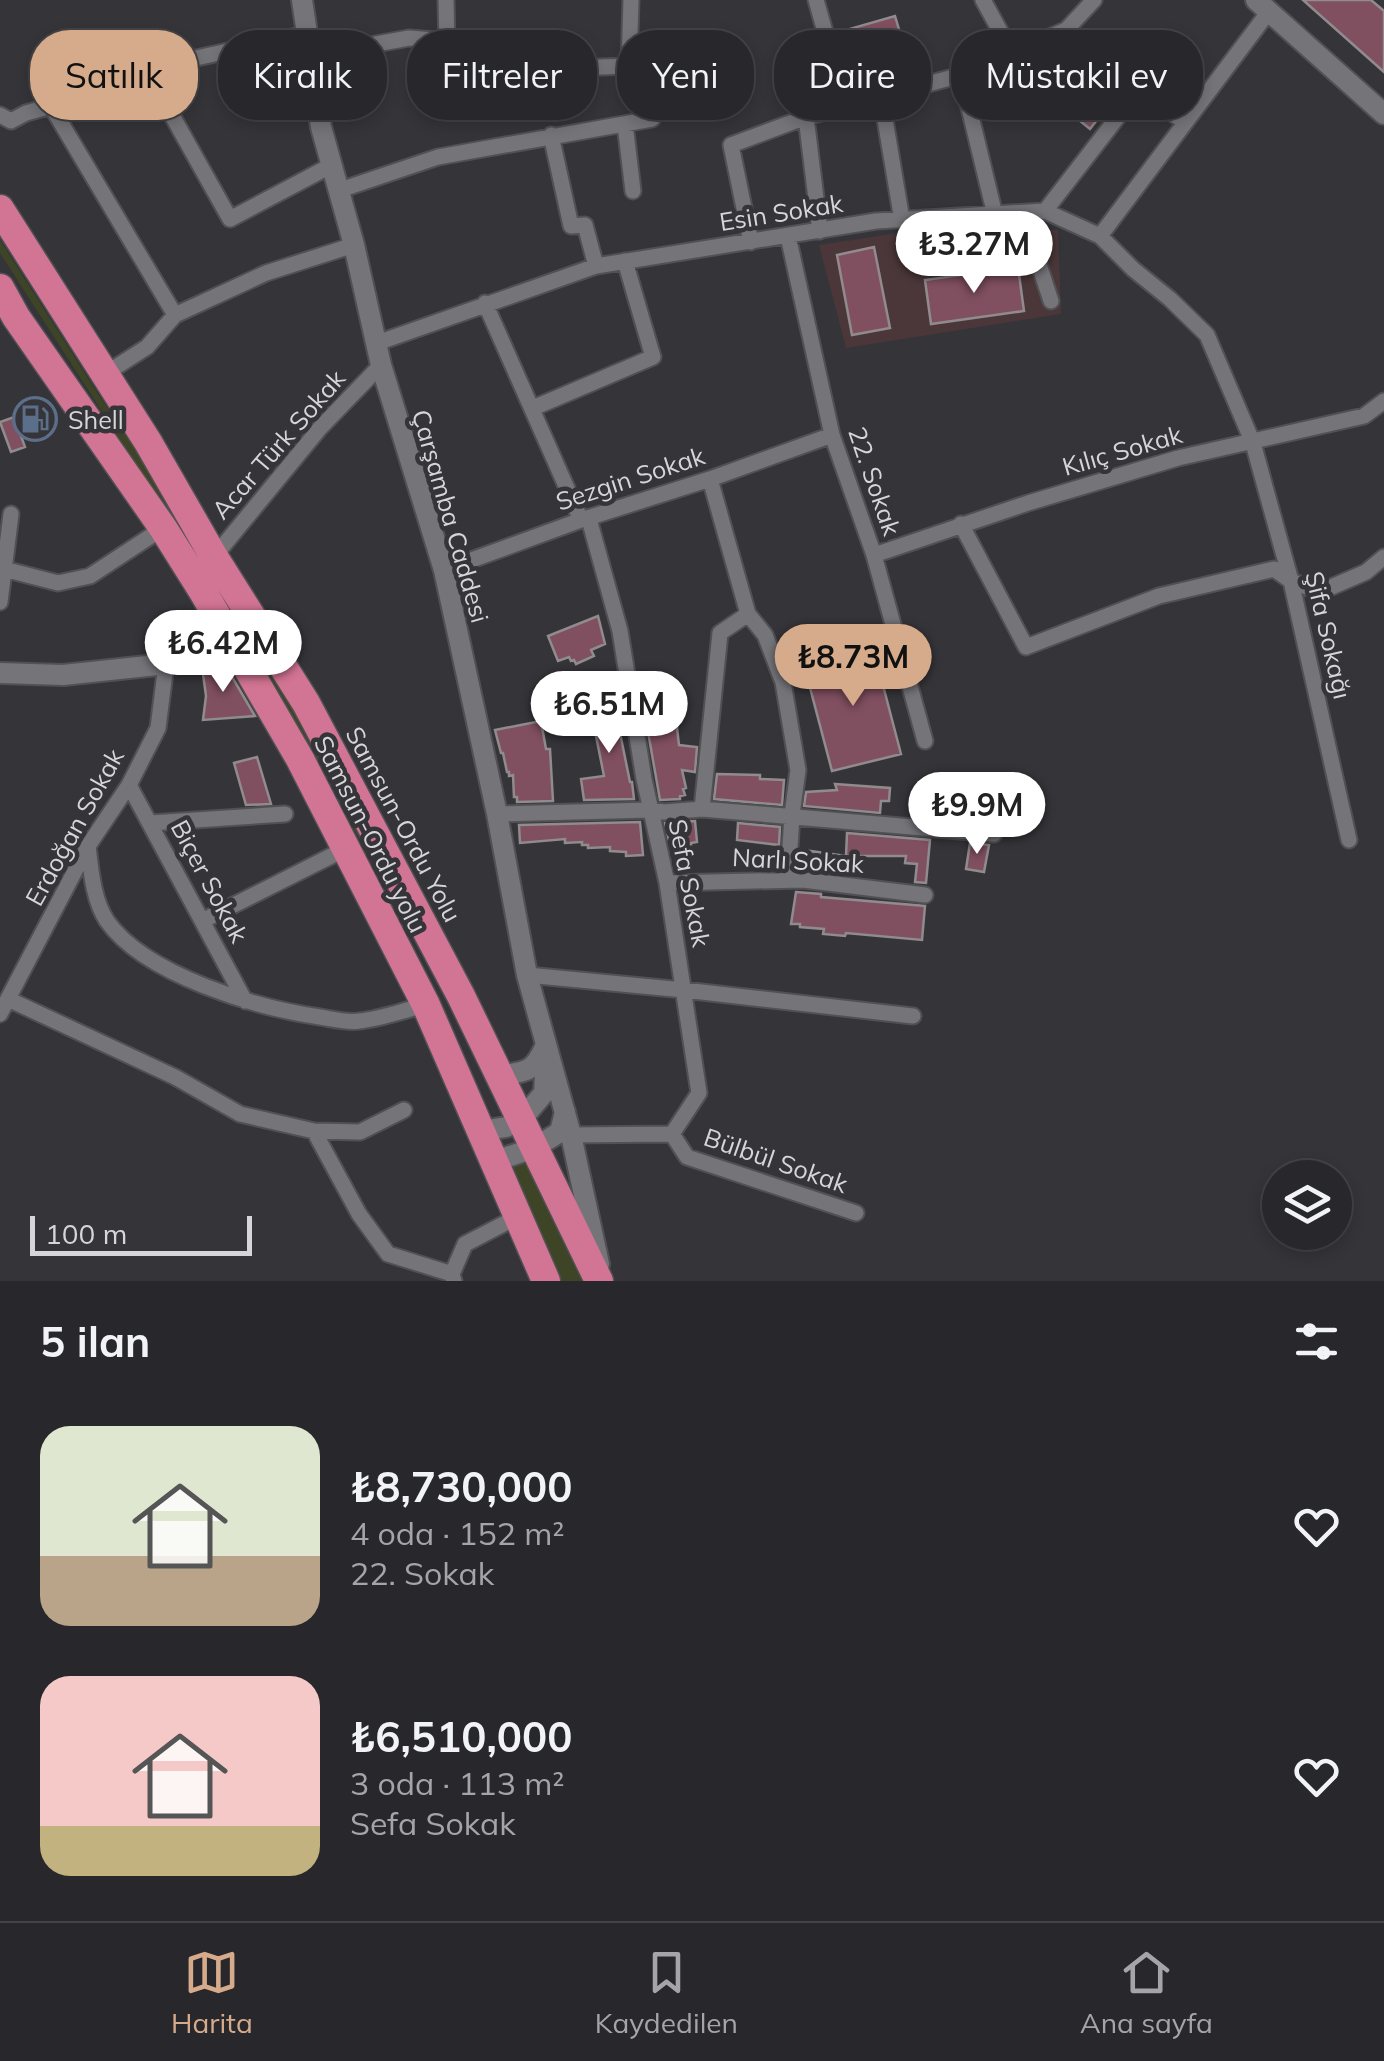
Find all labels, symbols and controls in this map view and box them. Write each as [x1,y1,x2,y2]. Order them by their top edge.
chip: Satılık [30,30,198,120]
chip: Kiralık [218,30,387,120]
chip: Filtreler [407,30,597,120]
chip: Yeni [617,30,754,120]
chip: Daire [774,30,931,120]
chip: Müstakil ev [951,30,1203,120]
street label: Esin Sokak [717,187,846,237]
pin: ₺3.27M [893,211,1055,296]
text: ₺3.27M [918,223,1030,263]
street label: Acar Türk Sokak [205,362,352,525]
fuel station icon: Shell [12,396,58,442]
place label: Shell [68,404,124,435]
street label: Çarşamba Caddesi [406,406,496,626]
street label: Kılıç Sokak [1059,418,1187,482]
street label: 22. Sokak [842,423,908,540]
street label: Sezgin Sokak [552,439,709,517]
street label: Şifa Sokağı [1299,568,1359,702]
pin: ₺6.42M [142,610,304,695]
text: ₺6.42M [167,622,279,662]
pin: ₺8.73M [772,624,934,709]
text: ₺8.73M [797,636,909,676]
pin: ₺6.51M [528,671,690,756]
text: ₺6.51M [553,683,665,723]
street label: Samsun-Ordu Yolu [339,721,469,927]
street label: Samsun-Ordu yolu [308,730,434,938]
street label: Erdoğan Sokak [18,742,130,911]
pin: ₺9.9M [907,772,1047,857]
text: ₺9.9M [930,784,1024,824]
street label: Biçer Sokak [165,814,256,949]
street label: Sefa Sokak [662,816,718,951]
street label: Narlı Sokak [731,841,866,879]
street label: Bülbül Sokak [700,1121,853,1199]
map controls [1262,1160,1352,1250]
button: layers [1262,1160,1352,1250]
scale bar [30,1211,252,1256]
text: 100 m [45,1216,127,1251]
icon: filters [1289,1314,1344,1369]
text: 5 ilan [40,1315,150,1368]
text: ₺8,730,000 [350,1460,572,1513]
icon: home [120,1466,240,1586]
icon: heart [1289,1499,1344,1554]
text: 4 oda · 152 m² [350,1513,565,1553]
text: 22. Sokak [350,1553,494,1593]
text: ₺6,510,000 [350,1710,572,1763]
icon: home [120,1716,240,1836]
icon: heart [1289,1749,1344,1804]
text: 3 oda · 113 m² [350,1763,565,1803]
text: Sefa Sokak [350,1803,516,1843]
tab: Harita [171,1945,253,2040]
tab: Kaydedilen [595,1945,738,2040]
tab: Ana sayfa [1080,1945,1213,2040]

